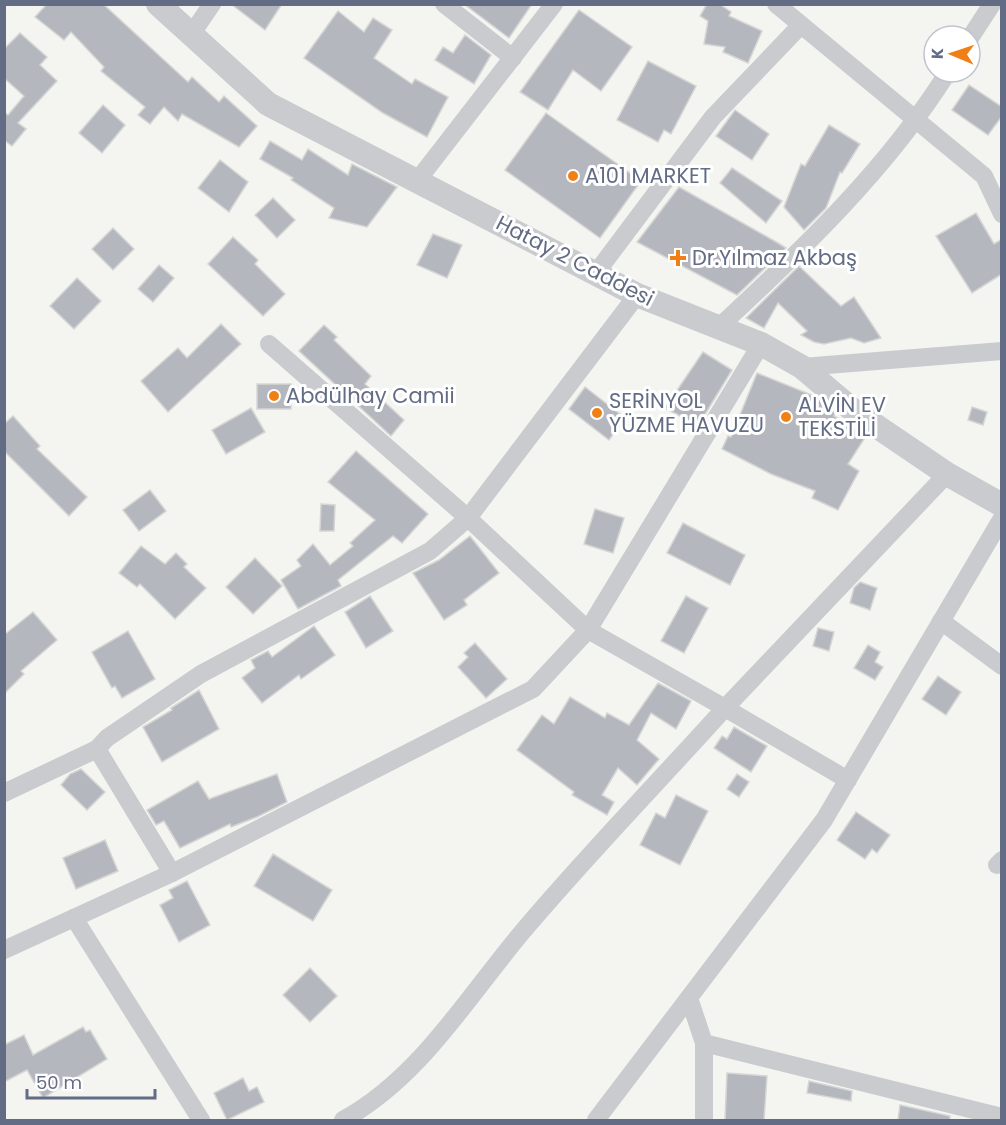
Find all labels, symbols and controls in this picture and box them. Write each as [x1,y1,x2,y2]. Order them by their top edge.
north arrow [922,24,982,84]
text: K [926,48,949,59]
place label: A101 MARKET [585,161,711,190]
marker: A101 MARKET [566,169,580,183]
street label: Hatay 2 Caddesi [491,208,659,313]
place label: Dr.Yılmaz Akbaş [692,243,857,272]
marker: Dr.Yılmaz Akbaş [669,249,687,267]
place label: Abdülhay Camii [286,381,455,410]
place label: SERİNYOL YÜZME HAVUZU [609,386,764,439]
marker: Abdülhay Camii [267,389,281,403]
place label: ALVİN EV TEKSTİLİ [798,390,886,443]
marker: SERİNYOL YÜZME HAVUZU [590,406,604,420]
marker: ALVİN EV TEKSTİLİ [779,410,793,424]
scale bar [27,1062,154,1100]
text: 50 m [36,1070,82,1095]

